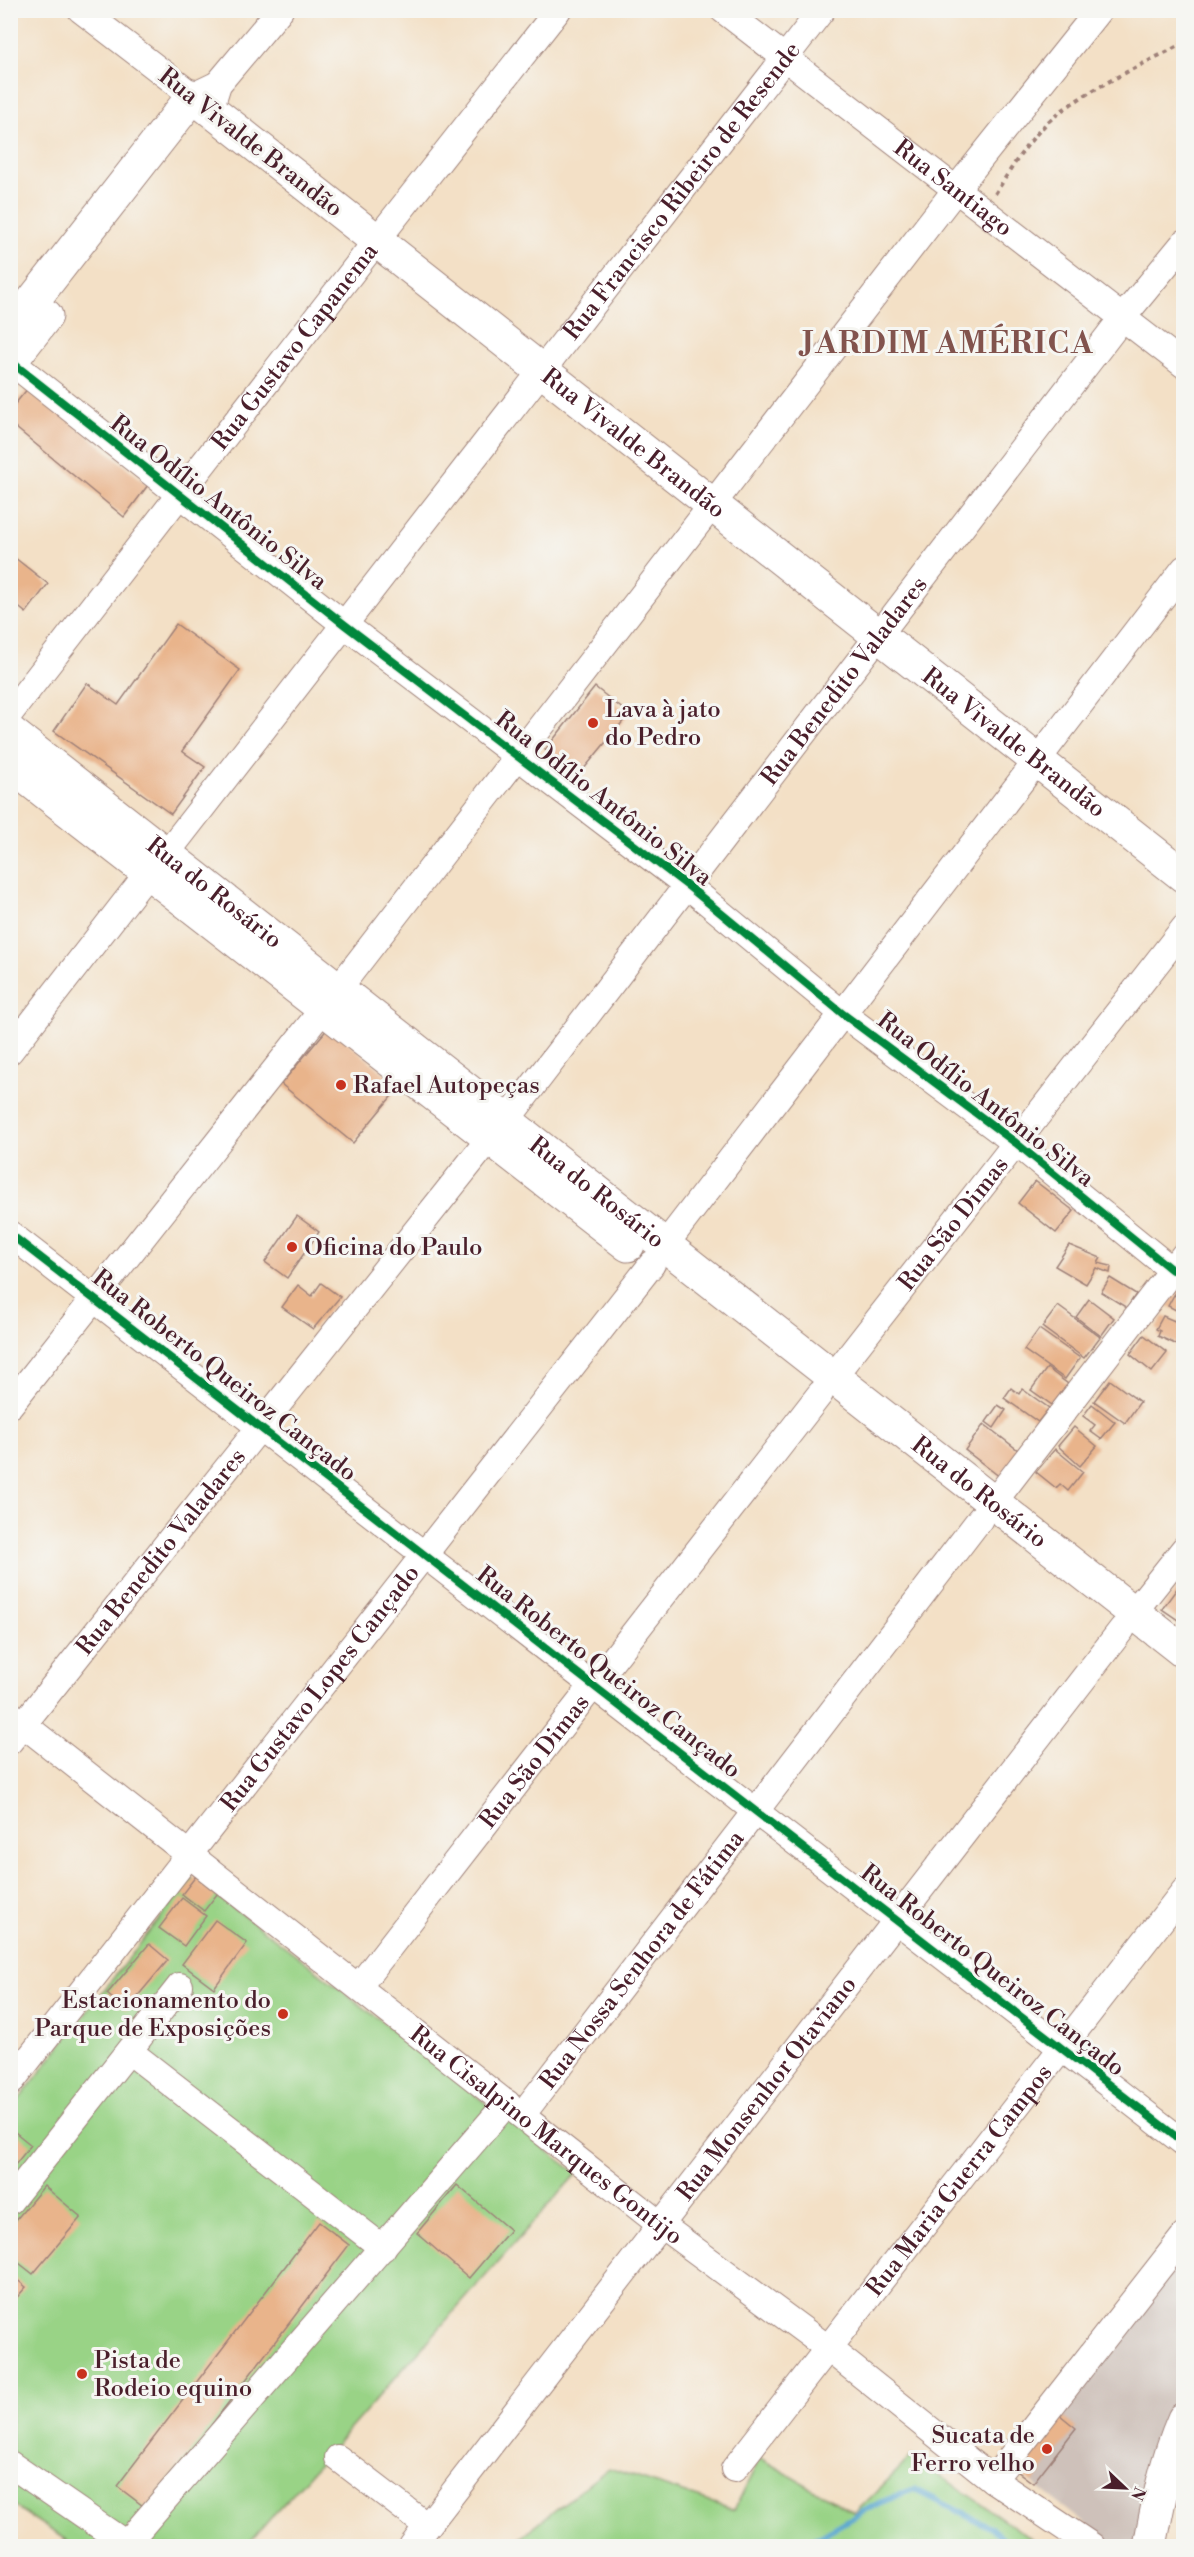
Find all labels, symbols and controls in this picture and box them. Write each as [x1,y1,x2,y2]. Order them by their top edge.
street label: Rua Francisco Ribeiro de Resende [557,36,808,346]
street label: Rua Vivalde Brandão [152,61,349,224]
street label: Rua Santiago [887,133,1018,244]
street label: Rua Gustavo Capanema [205,237,386,457]
district label: JARDIM AMÉRICA [798,323,1094,363]
street label: Rua Vivalde Brandão [535,362,731,525]
street label: Rua Odílio Antônio Silva [104,409,334,597]
street label: Rua Benedito Valadares [755,571,934,792]
street label: Rua Vivalde Brandão [915,661,1112,825]
place label: Lava à jato do Pedro [605,695,721,753]
street label: Rua Odílio Antônio Silva [489,705,719,893]
marker: Lava à jato do Pedro [586,716,600,730]
street label: Rua do Rosário [140,831,288,956]
street label: Rua Odílio Antônio Silva [871,1006,1101,1194]
place label: Rafael Autopeças [353,1071,540,1101]
marker: Rafael Autopeças [334,1078,348,1092]
street label: Rua do Rosário [523,1130,670,1255]
street label: Rua São Dimas [892,1151,1016,1297]
place label: Oficina do Paulo [304,1233,483,1263]
marker: Oficina do Paulo [285,1240,299,1254]
street label: Rua Roberto Queiroz Cançado [86,1263,363,1488]
street label: Rua do Rosário [905,1430,1053,1555]
street label: Rua Benedito Valadares [70,1443,253,1662]
street label: Rua Gustavo Lopes Cançado [214,1559,427,1818]
street label: Rua Roberto Queiroz Cançado [470,1560,747,1785]
street label: Rua São Dimas [473,1689,597,1835]
street label: Rua Nossa Senhora de Fátima [533,1824,752,2096]
street label: Rua Roberto Queiroz Cançado [854,1858,1131,2083]
street label: Rua Monsenhor Otaviano [671,1971,864,2207]
place label: Estacionamento do Parque de Exposições [34,1986,271,2044]
marker: Estacionamento do Parque de Exposições [276,2007,290,2021]
street label: Rua Cisalpino Marques Gontijo [403,2020,688,2252]
street label: Rua Maria Guerra Campos [860,2059,1059,2303]
place label: Pista de Rodeio equino [94,2346,252,2404]
marker: Pista de Rodeio equino [75,2367,89,2381]
place label: Sucata de Ferro velho [911,2421,1035,2479]
marker: Sucata de Ferro velho [1040,2442,1054,2456]
north arrow [1095,2458,1155,2518]
text: N [1126,2484,1150,2504]

